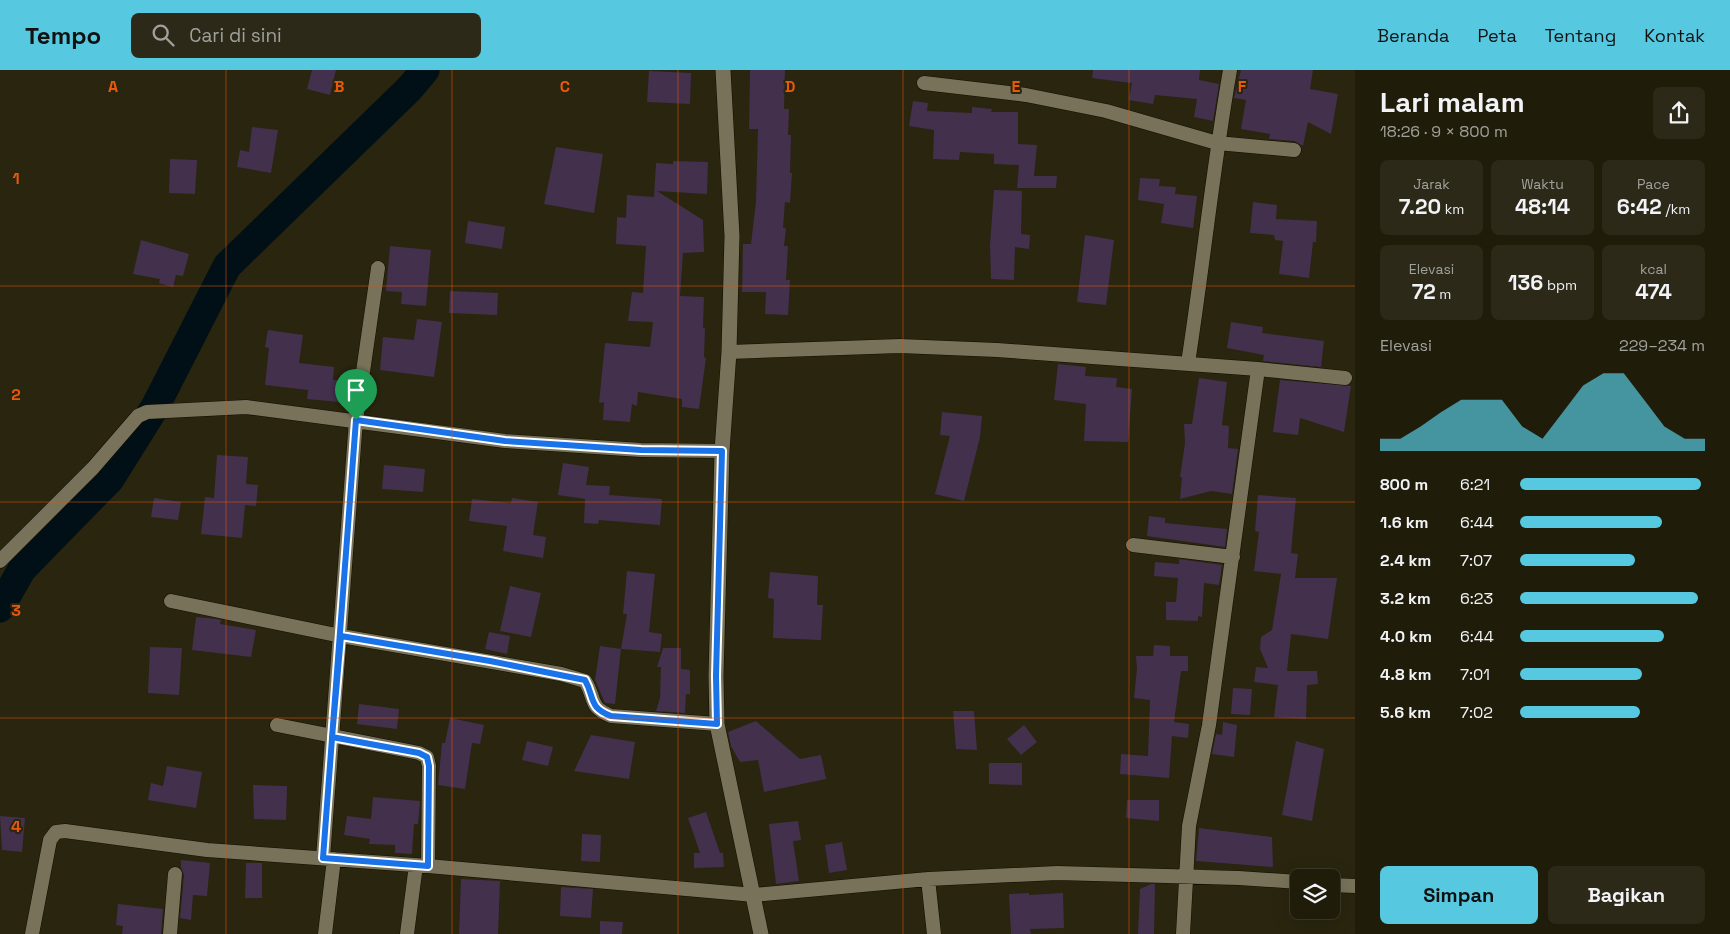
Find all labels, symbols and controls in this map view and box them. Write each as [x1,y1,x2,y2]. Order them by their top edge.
search box [131,13,481,58]
text: Tempo [25,20,101,51]
icon: search [149,21,177,49]
text: Cari di sini [189,23,282,48]
text: Beranda [1377,24,1449,47]
text: Peta [1477,24,1517,47]
text: Tentang [1545,24,1616,47]
text: Kontak [1644,24,1705,47]
text: A [108,76,118,97]
text: B [334,76,344,97]
text: C [560,76,570,97]
text: D [785,76,795,97]
text: E [1012,76,1021,97]
text: F [1238,76,1247,97]
text: Lari malam [1380,84,1525,120]
button: share [1653,87,1705,139]
text: 18:26 · 9 × 800 m [1380,121,1508,142]
text: 1 [12,168,20,189]
text: Jarak [1413,175,1450,193]
text: Waktu [1521,175,1564,193]
text: Pace [1637,175,1670,193]
text: 7.20 [1399,193,1441,220]
text: 48:14 [1515,193,1570,220]
text: 6:42 [1617,193,1662,220]
text: km [1441,200,1464,218]
text: /km [1662,200,1690,218]
text: Elevasi [1409,260,1454,278]
text: kcal [1640,260,1667,278]
text: 136 [1508,269,1543,296]
text: bpm [1543,276,1577,294]
text: 72 [1412,278,1436,305]
text: 474 [1635,278,1672,305]
text: m [1436,285,1451,303]
text: Elevasi [1380,335,1432,356]
text: 229–234 m [1619,335,1705,356]
pin [335,369,377,420]
icon: arrive [342,376,370,404]
text: 2 [11,384,21,405]
text: 800 m [1380,474,1428,495]
text: 6:21 [1460,474,1490,495]
text: 1.6 km [1380,512,1428,533]
text: 6:44 [1460,512,1494,533]
text: 2.4 km [1380,550,1431,571]
text: 7:07 [1460,550,1492,571]
text: 3.2 km [1380,588,1431,609]
text: 6:23 [1460,588,1493,609]
text: 3 [11,600,21,621]
text: 4.0 km [1380,626,1432,647]
text: 6:44 [1460,626,1494,647]
text: 4.8 km [1380,664,1431,685]
text: 7:01 [1460,664,1490,685]
text: 5.6 km [1380,702,1431,723]
text: 7:02 [1460,702,1493,723]
text: 4 [11,816,21,837]
button: Simpan [1380,866,1538,924]
button: Bagikan [1548,866,1705,924]
map controls [1290,869,1340,919]
button: layers [1290,869,1340,919]

